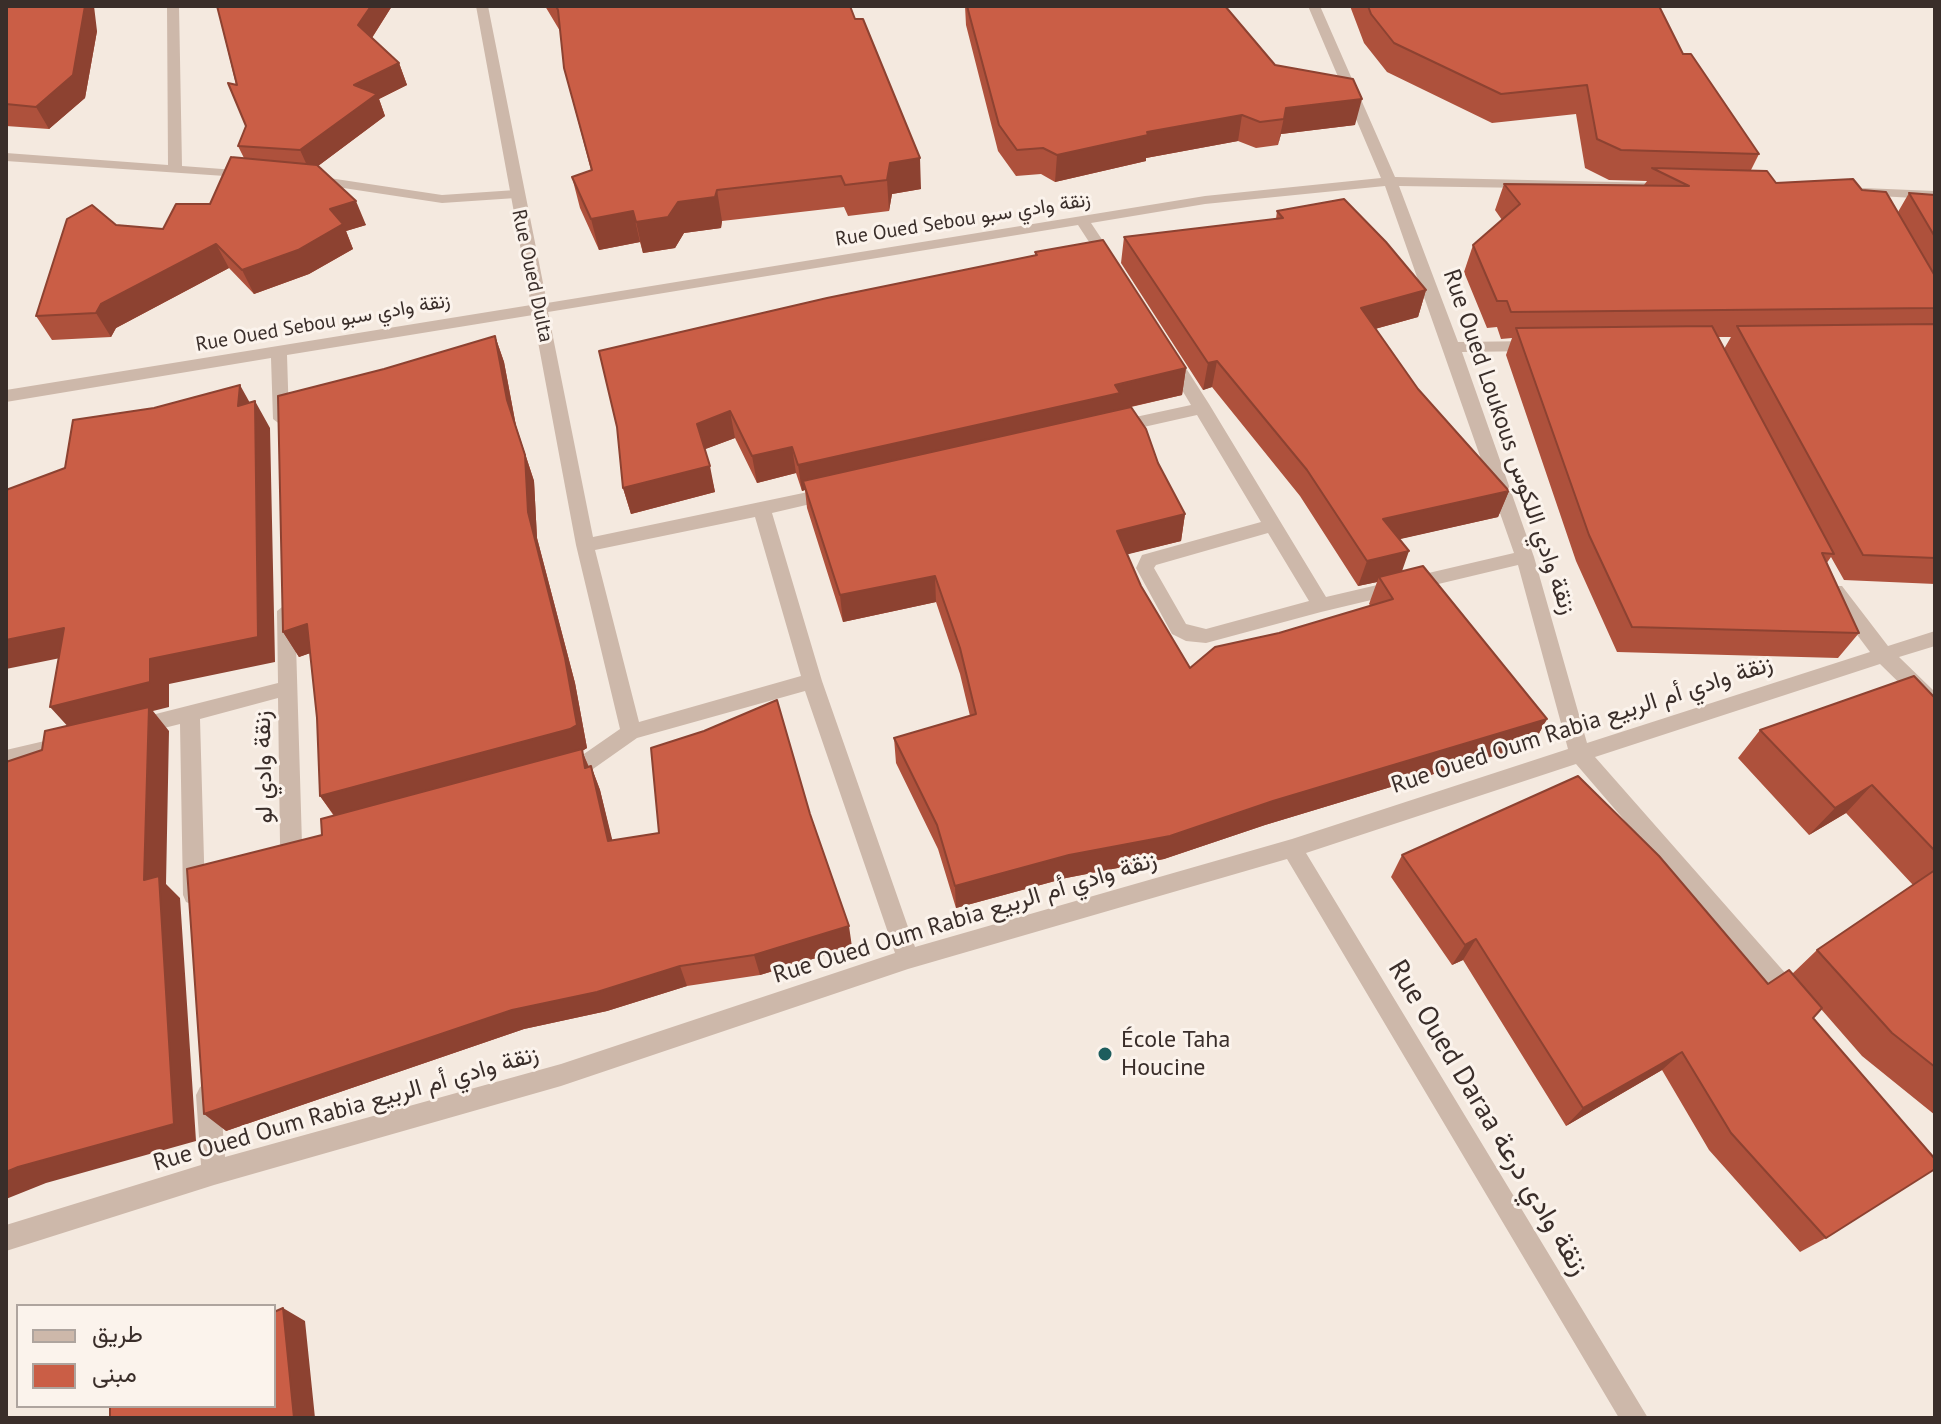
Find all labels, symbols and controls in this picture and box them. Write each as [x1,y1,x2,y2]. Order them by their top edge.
street label: Rue Oued Sebou زنقة وادي سبو [834,188,1092,252]
street label: Rue Oued Dulta [506,207,558,345]
street label: Rue Oued Loukous زنقة وادي اللكوس [1436,266,1582,618]
street label: Rue Oued Sebou زنقة وادي سبو [194,289,452,357]
street label: Rue Oued Oum Rabia زنقة وادي أم الربيع [1388,650,1776,800]
street label: زنقة وادي لو [249,710,279,824]
street label: Rue Oued Oum Rabia زنقة وادي أم الربيع [770,846,1160,990]
street label: Rue Oued Daraa زنقة وادي درعة [1380,954,1596,1282]
place label: École Taha Houcine [1121,1026,1230,1082]
street label: Rue Oued Oum Rabia زنقة وادي أم الربيع [150,1040,542,1178]
marker: École Taha Houcine [1096,1045,1114,1063]
legend [16,1304,276,1408]
text: طريق [92,1318,143,1349]
text: مبنى [92,1358,137,1389]

